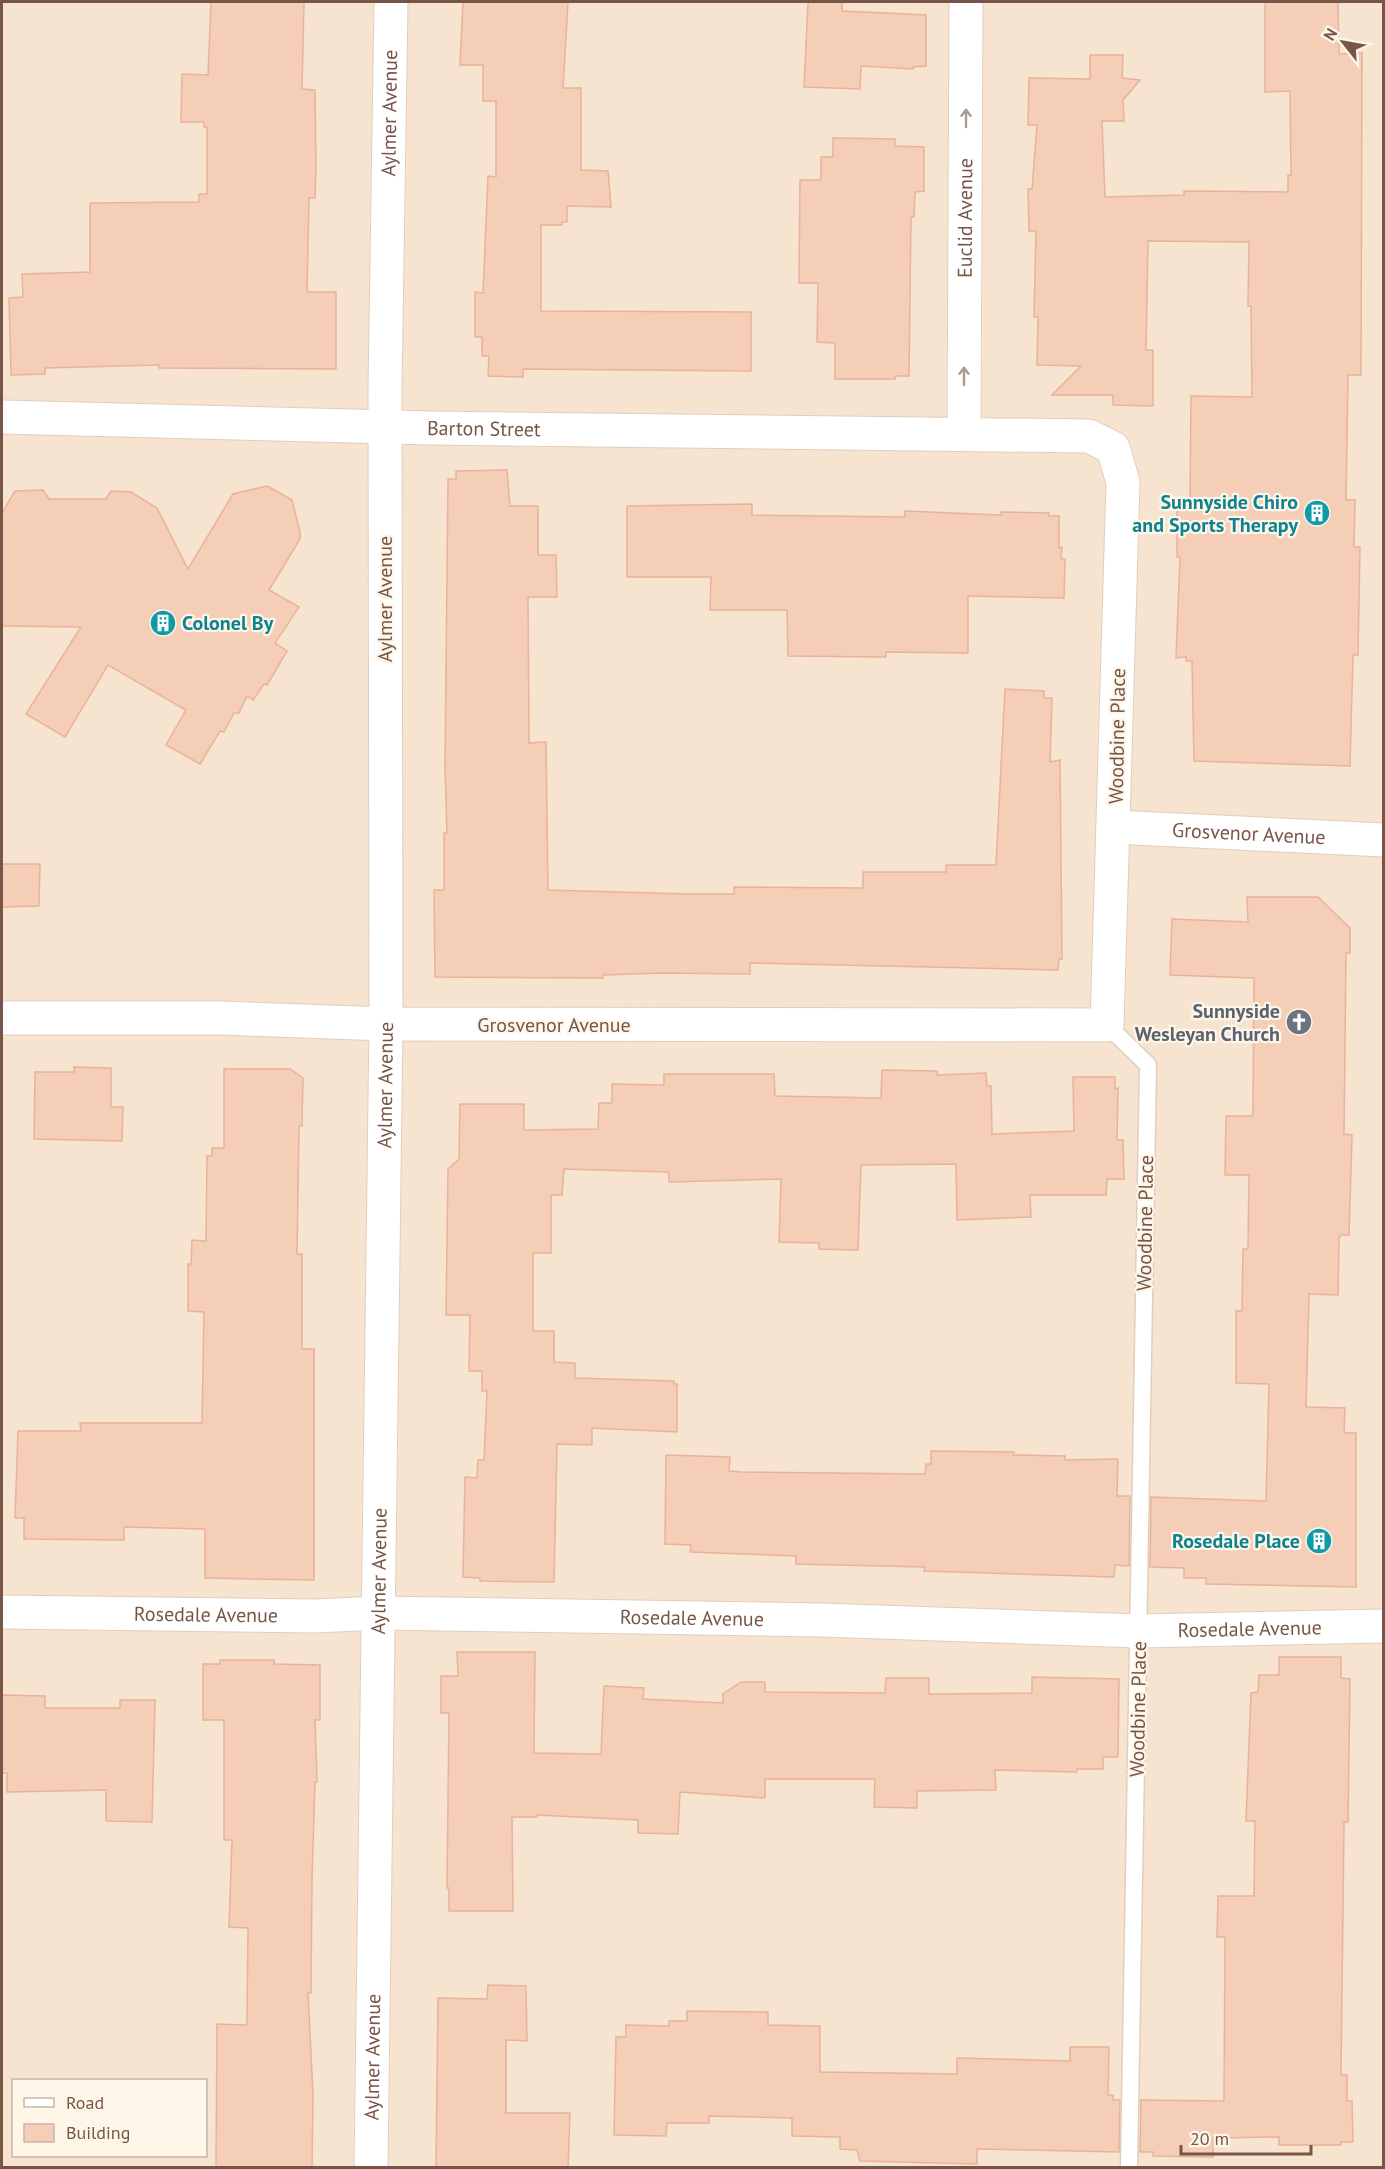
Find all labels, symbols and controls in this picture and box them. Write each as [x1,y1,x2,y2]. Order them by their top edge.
north arrow [1313,12,1373,72]
text: N [1319,25,1341,44]
street label: Aylmer Avenue [375,50,403,177]
one-way arrow [960,108,971,128]
street label: Euclid Avenue [952,158,978,278]
one-way arrow [958,366,970,386]
street label: Barton Street [427,415,541,442]
place label: Sunnyside Chiro and Sports Therapy [1132,489,1298,538]
building icon: Sunnyside Chiro and Sports Therapy [1302,498,1332,528]
street label: Aylmer Avenue [372,536,398,662]
building icon: Colonel By [148,608,178,638]
place label: Colonel By [182,610,274,636]
street label: Woodbine Place [1103,668,1131,804]
street label: Grosvenor Avenue [1172,817,1326,850]
place label: Sunnyside Wesleyan Church [1135,998,1280,1047]
church icon: Sunnyside Wesleyan Church [1284,1007,1314,1037]
street label: Grosvenor Avenue [477,1012,631,1038]
street label: Aylmer Avenue [371,1022,399,1149]
street label: Woodbine Place [1131,1155,1159,1291]
street label: Aylmer Avenue [365,1508,393,1635]
building icon: Rosedale Place [1304,1526,1334,1556]
place label: Rosedale Place [1172,1528,1300,1554]
street label: Rosedale Avenue [134,1601,278,1629]
street label: Rosedale Avenue [620,1604,764,1632]
street label: Rosedale Avenue [1177,1614,1322,1643]
street label: Woodbine Place [1124,1641,1152,1777]
street label: Aylmer Avenue [359,1994,386,2120]
legend [12,2079,207,2157]
text: Road [66,2091,104,2114]
scale bar [1181,2118,1312,2156]
text: Building [66,2121,130,2144]
text: 20 m [1190,2127,1229,2150]

